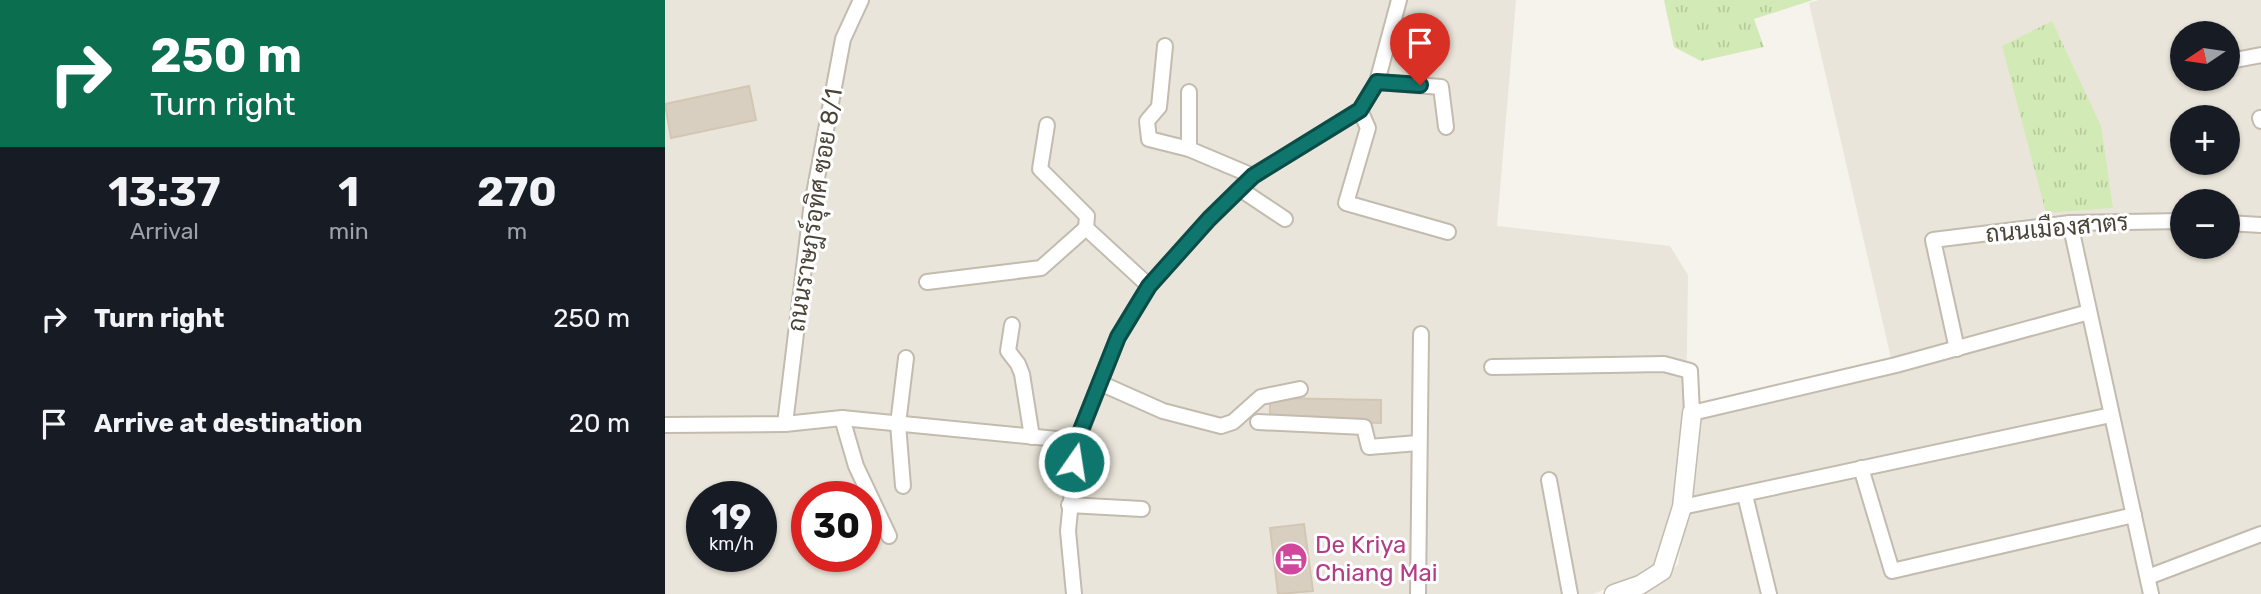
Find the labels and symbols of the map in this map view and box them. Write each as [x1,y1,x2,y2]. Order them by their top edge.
pin [1390,13,1450,85]
north arrow [2170,21,2240,91]
street label: ถนนราษฎร์อุทิศ ซอย 8/1 [780,86,850,334]
street label: ถนนเมืองสาตร [1984,207,2130,248]
position arrow [1037,425,1111,499]
speed limit sign: 30 [791,481,882,572]
place label: De Kriya Chiang Mai [1315,531,1438,587]
hotel icon: De Kriya Chiang Mai [1272,540,1310,578]

